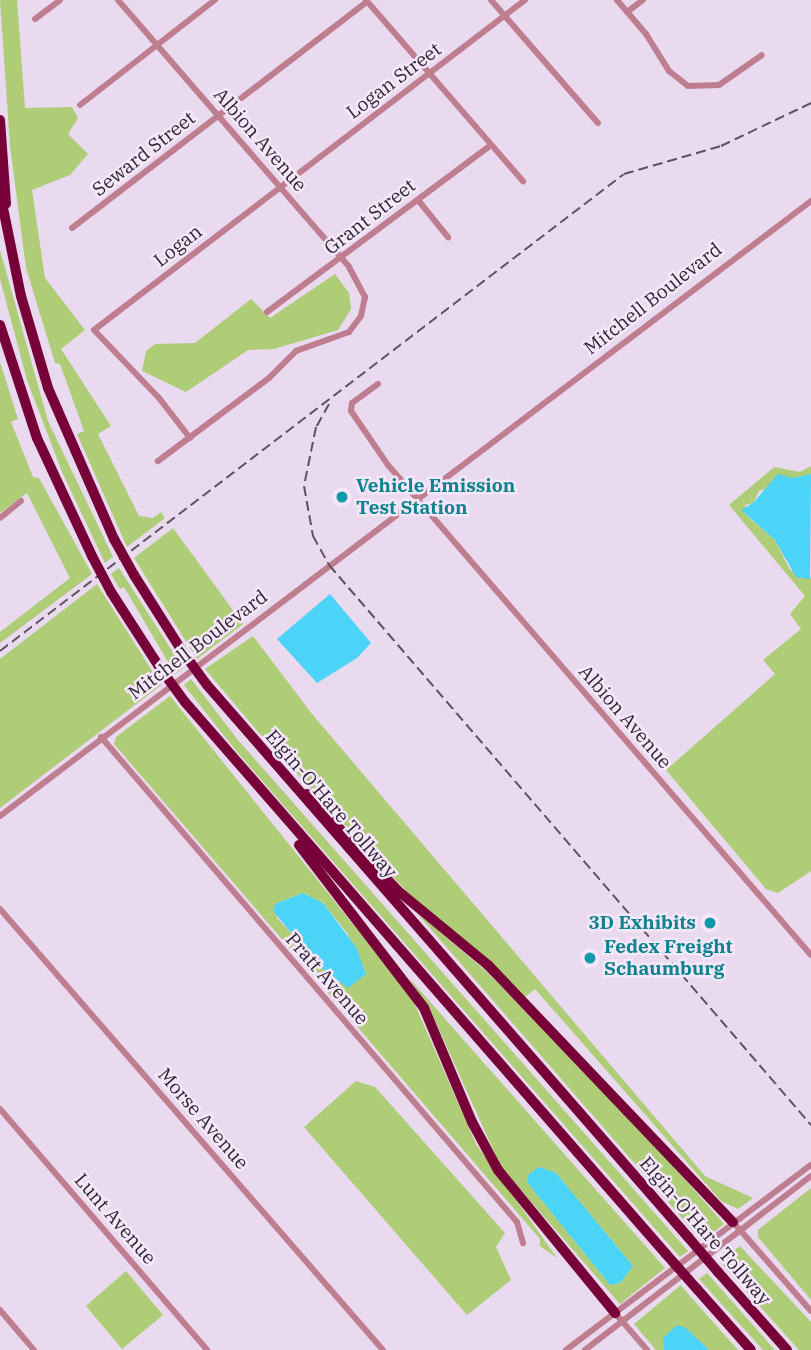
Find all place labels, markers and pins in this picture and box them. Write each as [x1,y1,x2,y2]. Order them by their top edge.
place label: Vehicle Emission Test Station [356,475,515,519]
marker: Vehicle Emission Test Station [334,489,350,505]
place label: 3D Exhibits [588,912,696,934]
marker: 3D Exhibits [702,915,718,931]
place label: Fedex Freight Schaumburg [604,936,733,980]
marker: Fedex Freight Schaumburg [582,950,598,966]

